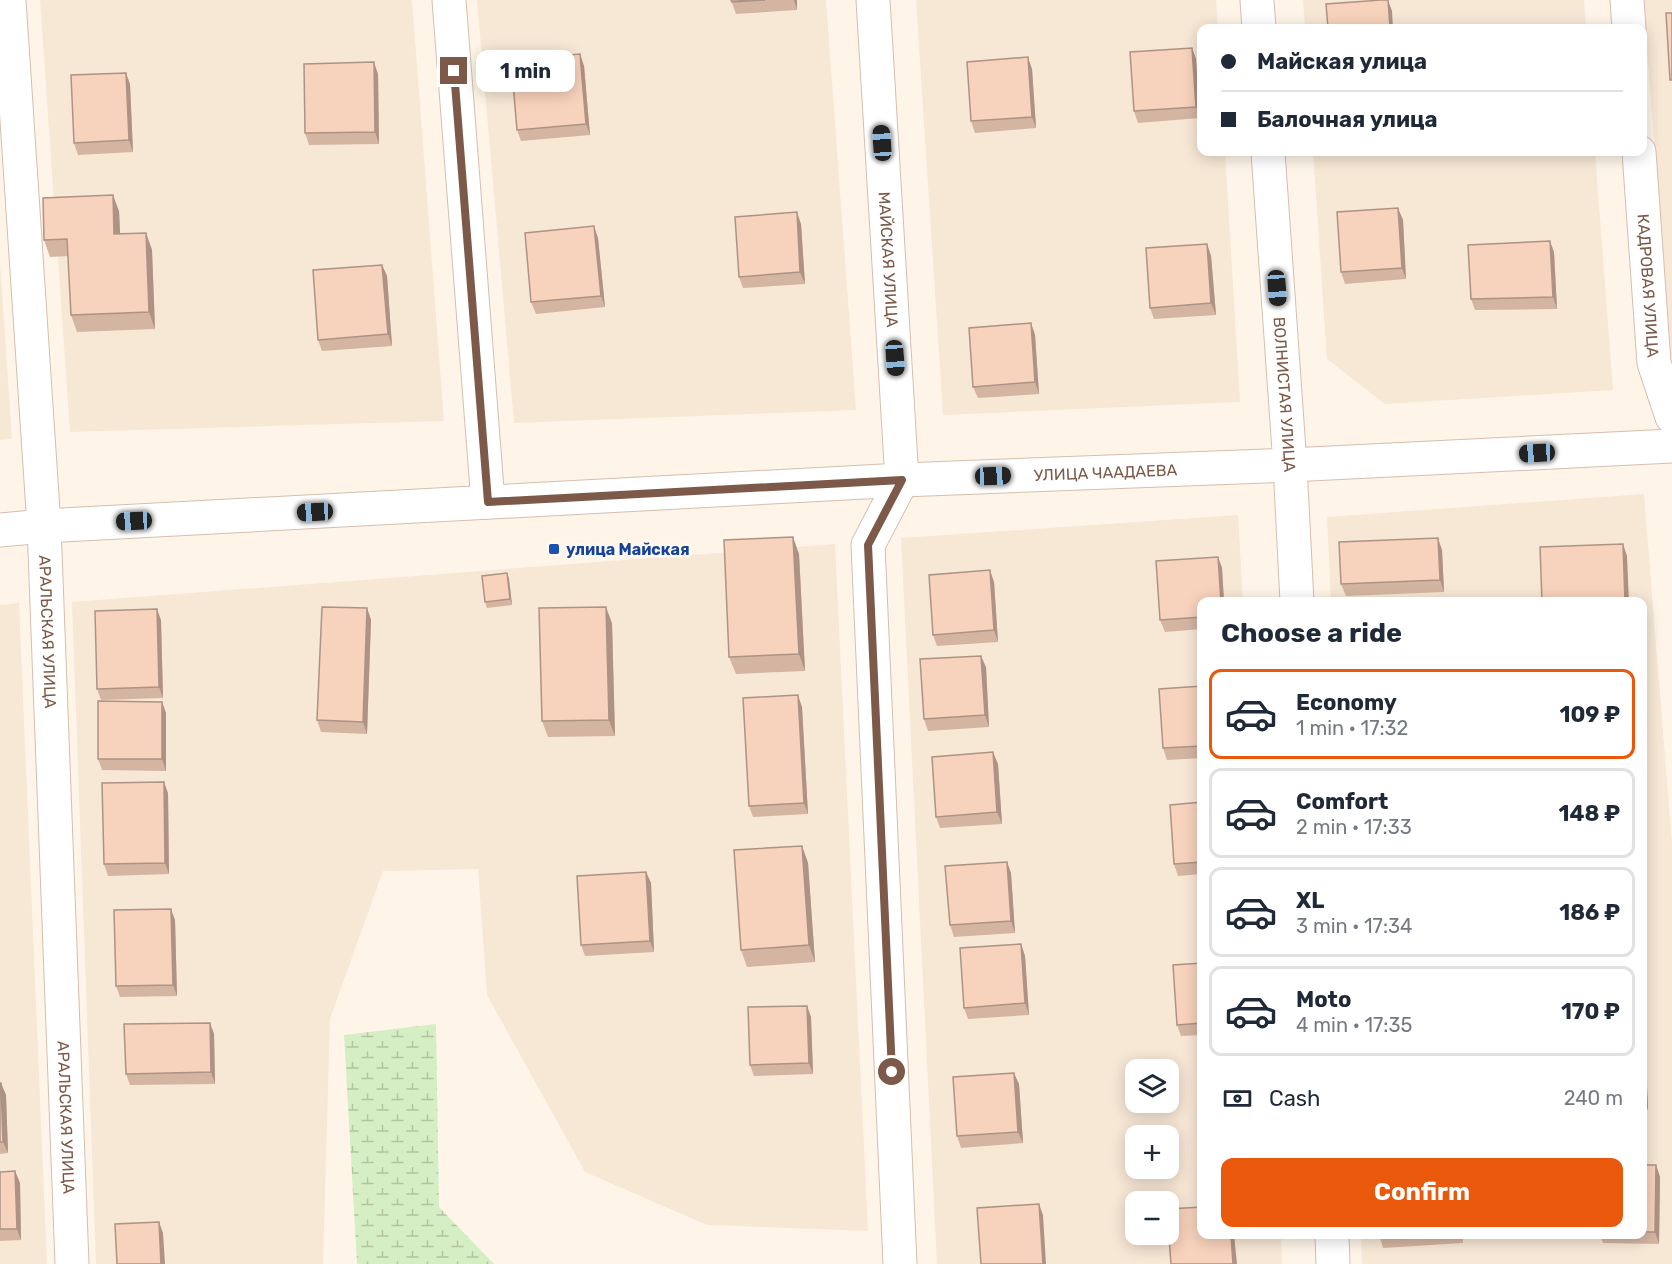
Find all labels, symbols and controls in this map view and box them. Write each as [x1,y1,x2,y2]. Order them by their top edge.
text: Майская улица [1257,48,1427,75]
callout: 1 min [475,50,574,92]
route end [440,57,467,84]
text: 1 min [500,59,551,83]
text: Балочная улица [1257,106,1437,133]
car [872,124,892,162]
street label: МАЙСКАЯ УЛИЦА [875,191,902,328]
street label: КАДРОВАЯ УЛИЦА [1634,213,1663,358]
car [1267,269,1287,307]
street label: ВОЛНИСТАЯ УЛИЦА [1270,316,1300,473]
car [885,339,905,377]
car [1519,443,1555,463]
street label: УЛИЦА ЧААДАЕВА [1033,460,1178,484]
car [975,466,1011,486]
car [297,502,333,522]
car [116,511,152,531]
place label: улица Майская [566,540,690,559]
marker: улица Майская [547,542,561,556]
street label: АРАЛЬСКАЯ УЛИЦА [36,555,60,709]
text: Choose a ride [1221,617,1402,649]
icon: car [1224,687,1278,741]
text: Economy [1296,689,1397,716]
text: 109 ₽ [1559,701,1620,728]
text: 1 min · 17:32 [1296,716,1408,740]
icon: car [1224,786,1278,840]
text: Comfort [1296,788,1388,815]
text: 148 ₽ [1559,800,1620,827]
text: 2 min · 17:33 [1296,815,1412,839]
icon: car [1224,885,1278,939]
text: XL [1296,887,1324,914]
text: 186 ₽ [1559,899,1620,926]
text: 3 min · 17:34 [1296,914,1412,938]
icon: car [1224,984,1278,1038]
text: Moto [1296,986,1351,1013]
text: 170 ₽ [1561,998,1620,1025]
text: 4 min · 17:35 [1296,1013,1412,1037]
street label: АРАЛЬСКАЯ УЛИЦА [54,1040,79,1195]
route start [878,1058,905,1085]
map controls [1125,1059,1179,1245]
button: layers [1125,1059,1179,1113]
icon: cash [1221,1082,1254,1115]
text: Cash [1269,1085,1320,1112]
text: 240 m [1564,1086,1623,1110]
button: + [1125,1125,1179,1179]
button: Confirm [1221,1158,1623,1227]
button: − [1125,1191,1179,1245]

